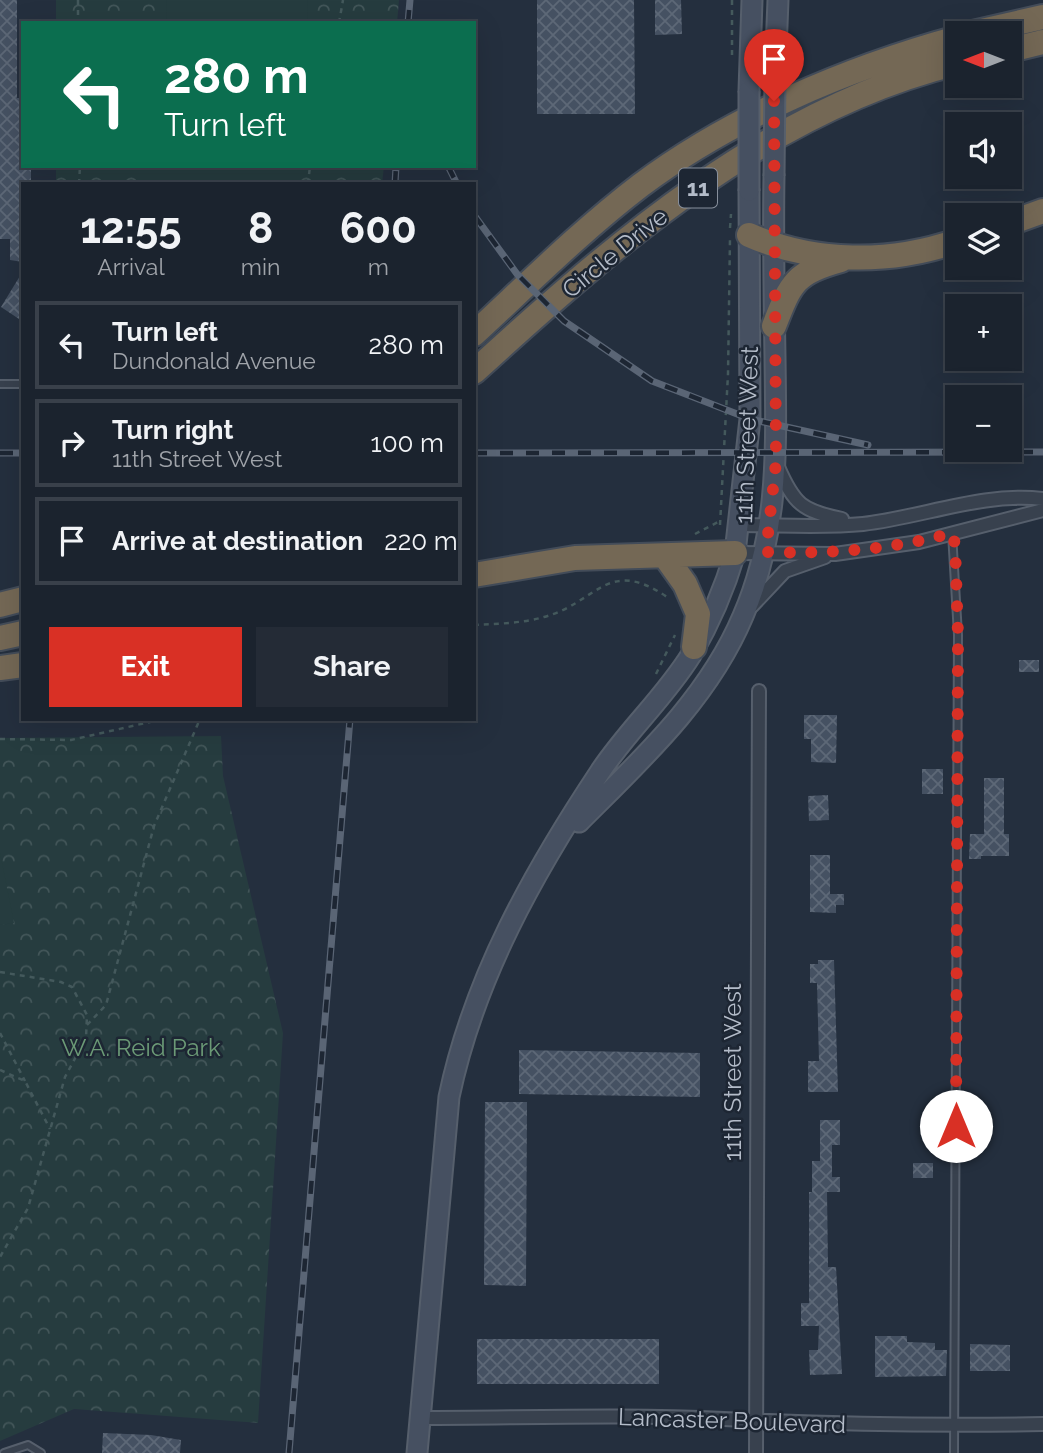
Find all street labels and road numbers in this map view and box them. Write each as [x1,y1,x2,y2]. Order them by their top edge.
road number: 11 [679,168,717,208]
street label: Circle Drive [556,201,673,304]
street label: 11th Street West [729,346,764,524]
street label: 11th Street West [718,983,747,1161]
street label: Lancaster Boulevard [617,1402,847,1439]

